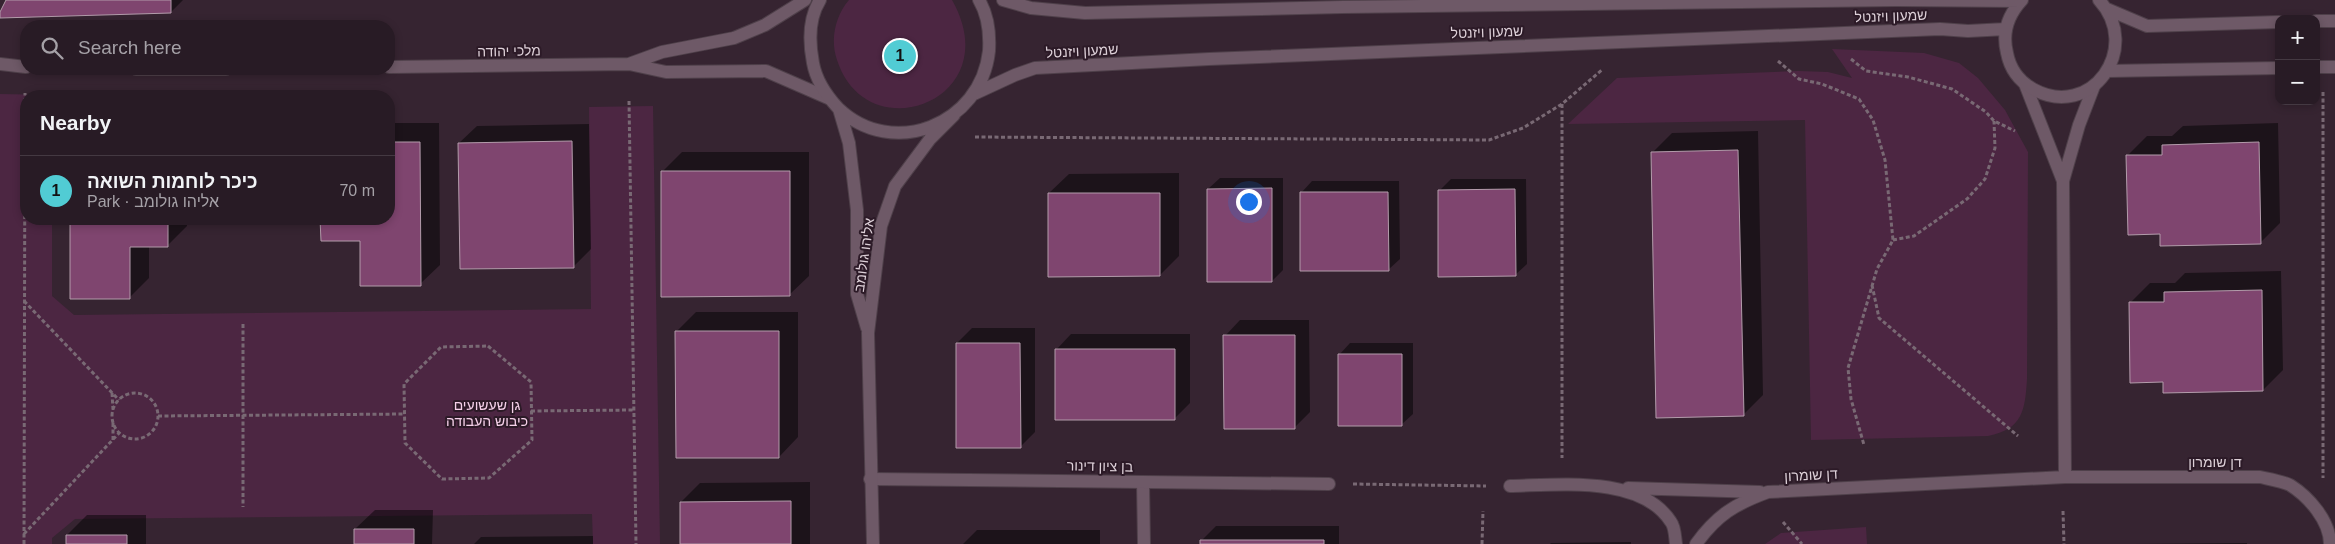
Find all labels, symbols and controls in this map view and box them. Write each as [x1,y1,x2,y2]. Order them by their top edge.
street label: שמעון ויזנטל [1854,7,1928,25]
map controls [2275,15,2320,105]
button: + [2275,15,2320,60]
search box [20,20,395,75]
street label: שמעון ויזנטל [1450,23,1524,41]
icon: search [38,34,66,62]
text: Search here [78,37,182,58]
pin: 1 [884,37,916,75]
street label: שמעון ויזנטל [1045,41,1119,61]
street label: מלכי יהודה [477,42,541,60]
button: − [2275,60,2320,105]
text: Nearby [40,111,111,134]
text: כיכר לוחמות השואה [87,171,258,192]
text: 1 [52,182,60,199]
text: 70 m [339,182,375,199]
your location [1236,189,1262,215]
text: Park · אליהו גולומב [87,193,219,210]
street label: אליהו גולומב [851,217,877,293]
park label: גן שעשועים כיבוש העבודה [446,397,528,429]
street label: דן שומרון [2188,454,2242,470]
street label: בן ציון דינור [1067,457,1133,475]
street label: דן שומרון [1784,466,1838,484]

